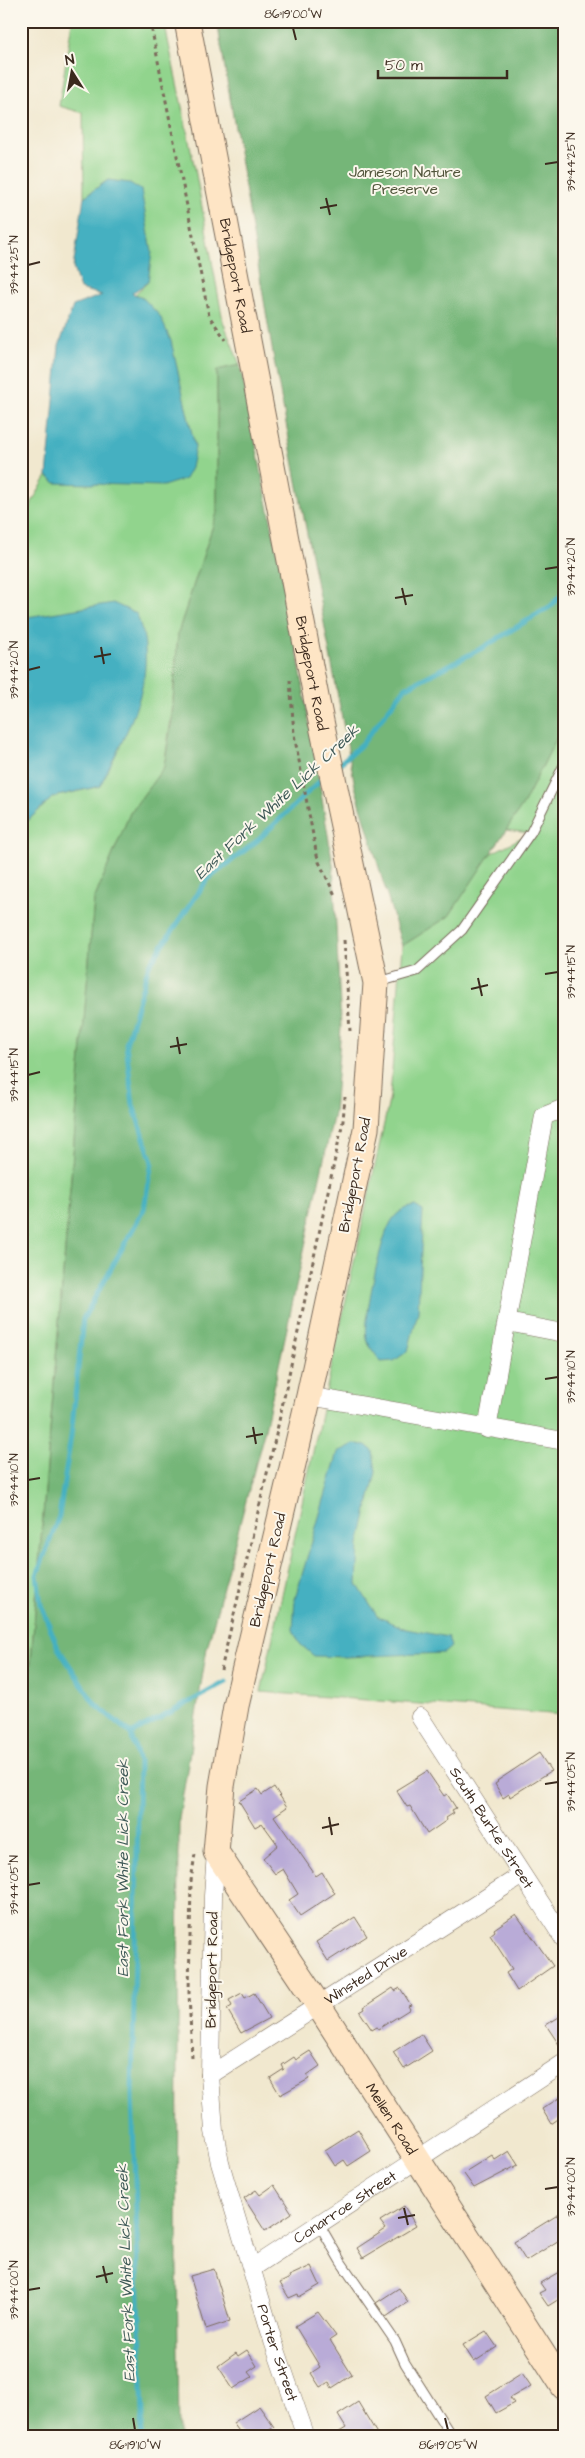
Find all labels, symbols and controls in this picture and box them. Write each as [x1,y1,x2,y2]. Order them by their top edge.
text: 86°19'00"W [264,6,322,23]
north arrow [48,48,98,98]
scale bar [378,48,506,80]
text: N [63,50,76,71]
text: 50 m [385,55,423,76]
text: 39°44'25"N [563,132,580,192]
park label: Jameson Nature Preserve [349,162,461,200]
street label: Bridgeport Road [214,216,257,335]
text: 39°44'25"N [6,235,23,295]
text: 39°44'20"N [563,537,580,596]
street label: Bridgeport Road [290,614,333,733]
text: 39°44'20"N [6,640,23,699]
water label: East Fork White Lick Creek [190,719,365,884]
text: 39°44'15"N [563,944,580,999]
text: 39°44'15"N [6,1047,23,1102]
street label: Bridgeport Road [334,1116,377,1234]
text: 39°44'10"N [563,1350,580,1404]
text: 39°44'10"N [6,1453,23,1507]
street label: Bridgeport Road [245,1511,292,1629]
text: 39°44'05"N [563,1751,580,1812]
water label: East Fork White Lick Creek [112,1758,134,1977]
street label: South Burke Street [445,1763,539,1893]
text: 39°44'05"N [6,1854,23,1915]
street label: Bridgeport Road [200,1911,225,2028]
street label: Winsted Drive [320,1941,412,2010]
street label: Mellen Road [361,2079,422,2159]
text: 39°44'00"N [563,2157,580,2217]
water label: East Fork White Lick Creek [111,2163,141,2382]
street label: Conarroe Street [289,2165,401,2249]
text: 39°44'00"N [6,2260,23,2320]
street label: Porter Street [252,2301,303,2404]
text: 86°19'10"W [109,2437,161,2454]
text: 86°19'05"W [419,2437,478,2454]

